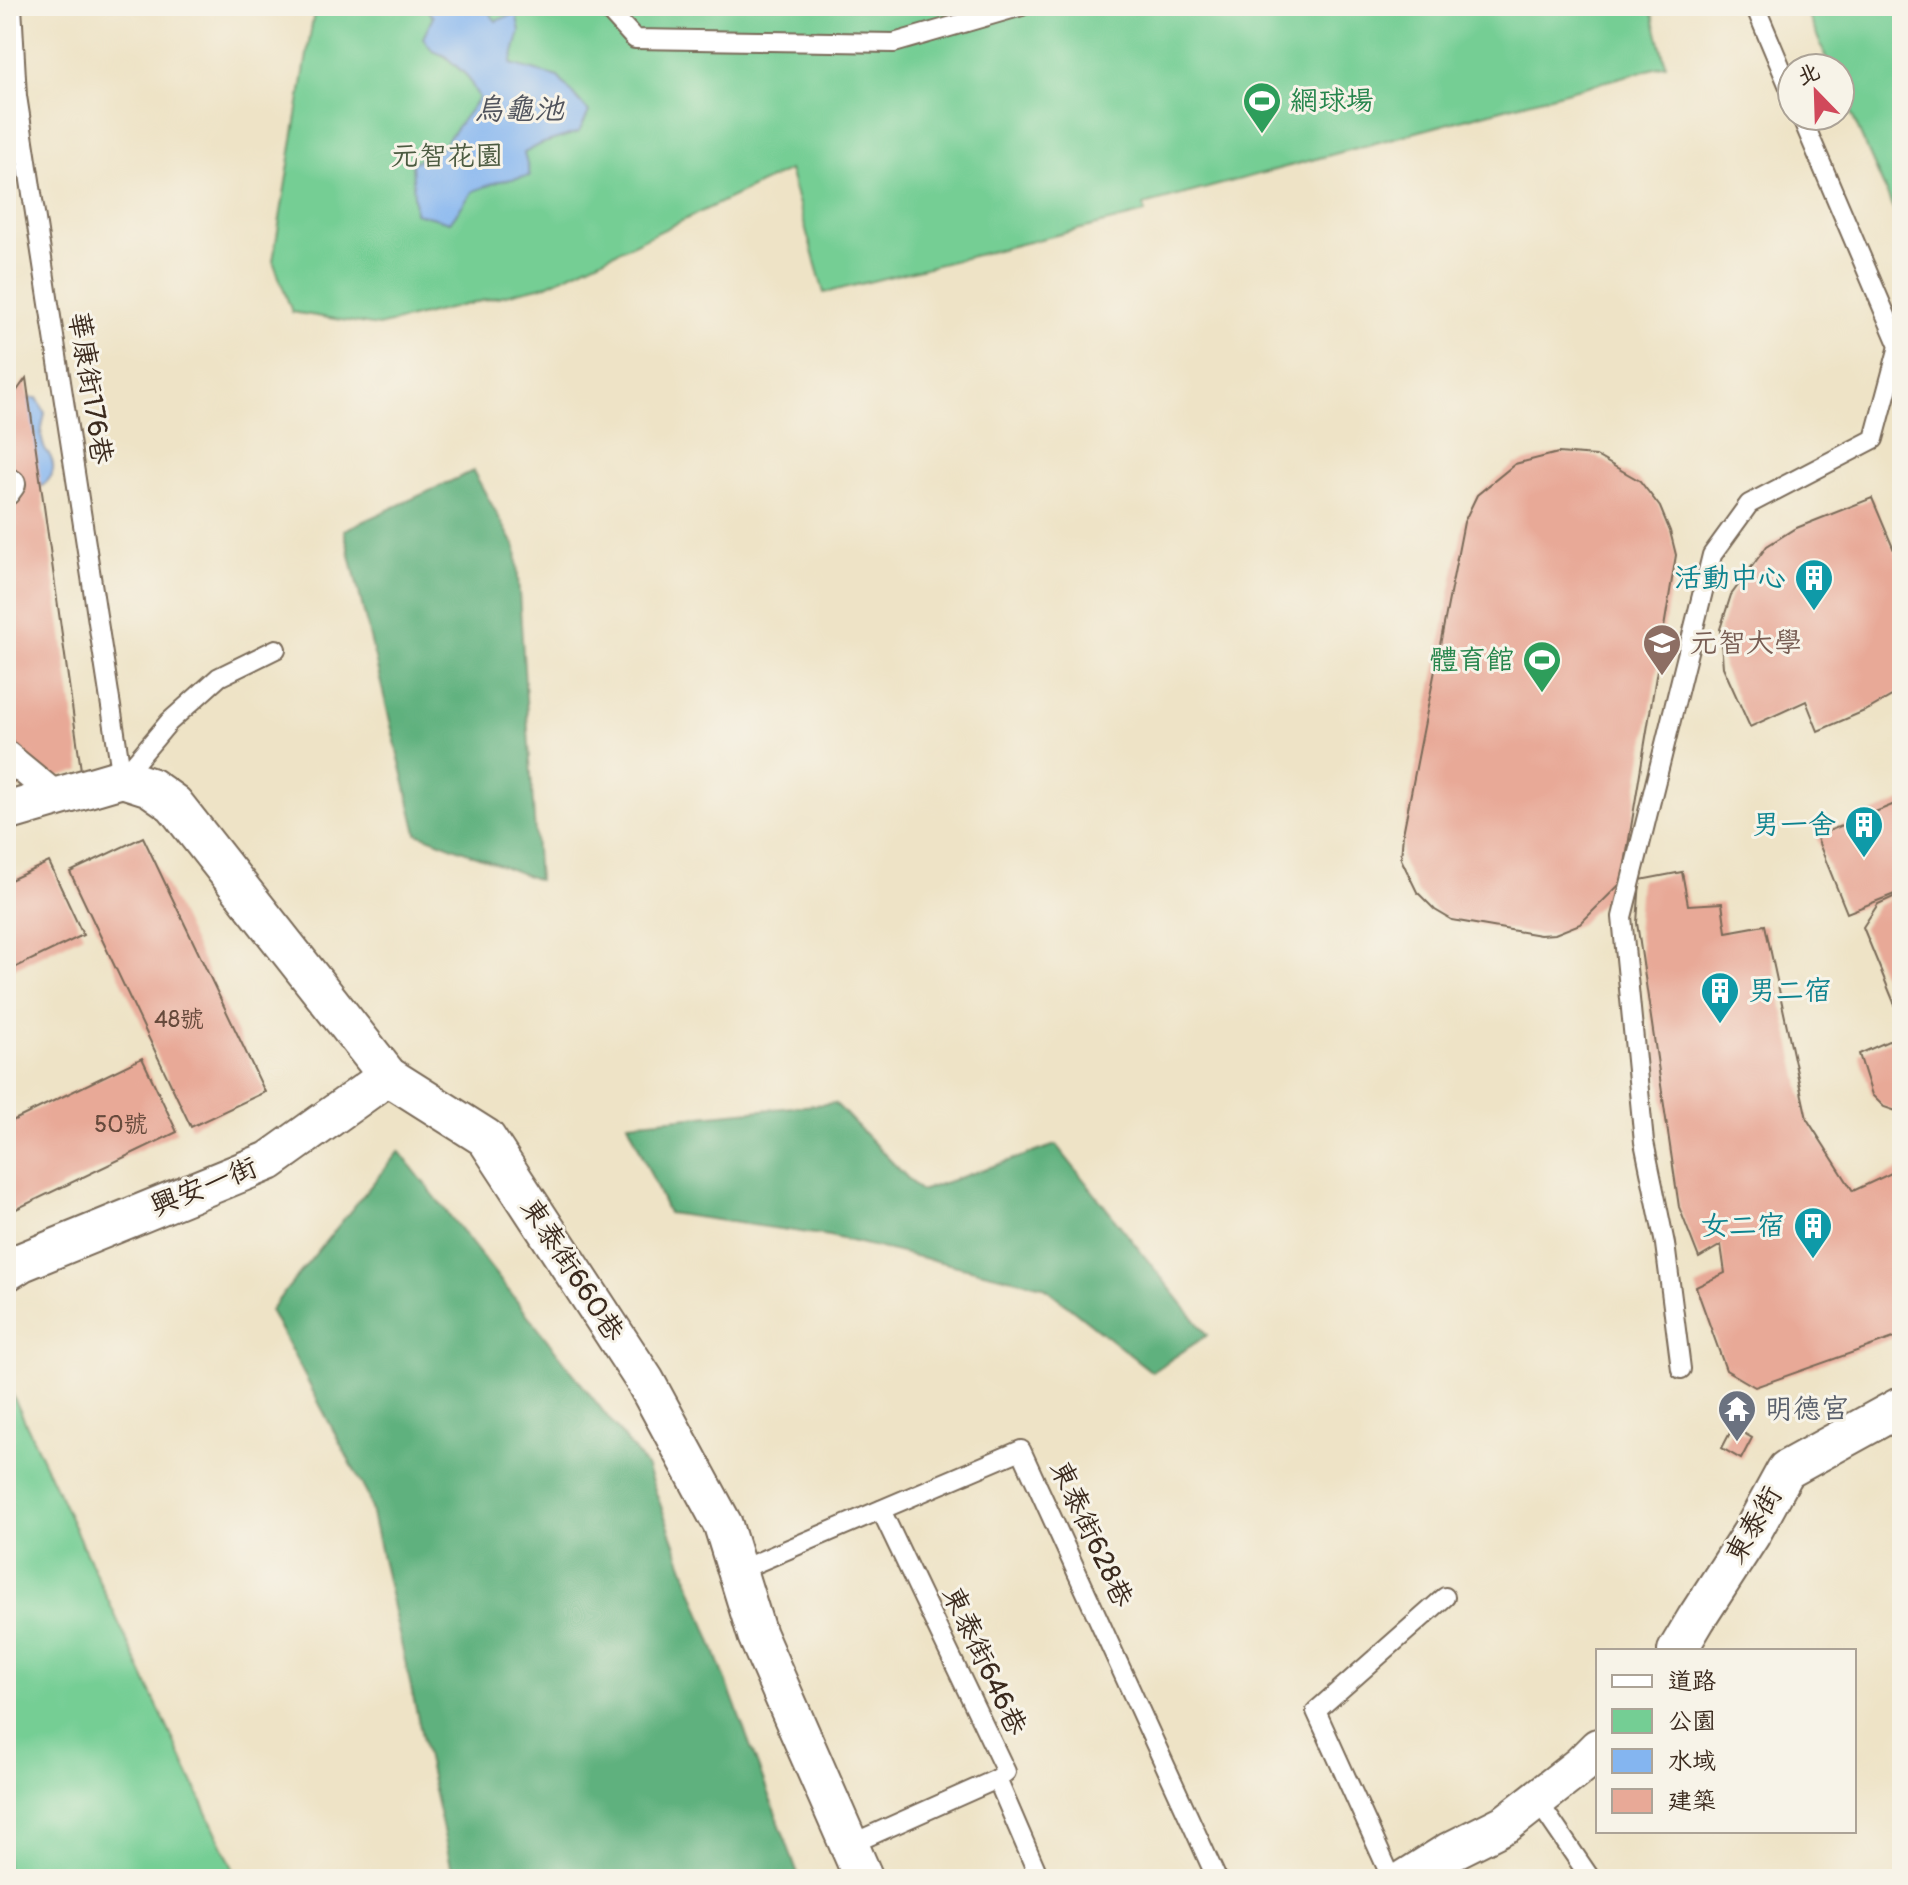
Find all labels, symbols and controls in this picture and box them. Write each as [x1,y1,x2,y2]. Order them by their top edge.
north arrow [1776,52,1856,132]
text: 北 [1793,57,1824,92]
sports icon: 網球場 [1241,80,1283,135]
place label: 網球場 [1290,84,1374,119]
water label: 烏龜池 [474,91,565,128]
park label: 元智花園 [391,139,503,174]
street label: 華康街176巷 [61,309,119,468]
building icon: 活動中心 [1793,557,1835,612]
place label: 活動中心 [1674,561,1786,596]
school or university icon: 元智大學 [1641,622,1683,677]
place label: 元智大學 [1690,626,1802,661]
sports icon: 體育館 [1521,639,1563,694]
place label: 體育館 [1430,643,1514,678]
building icon: 男一舍 [1843,804,1885,859]
place label: 男一舍 [1752,808,1836,843]
building icon: 男二宿 [1699,970,1741,1025]
place label: 男二宿 [1748,974,1832,1009]
house number: 48號 [154,1005,204,1034]
house number: 50號 [94,1110,148,1139]
street label: 興安一街 [146,1150,262,1224]
street label: 東泰街660巷 [513,1192,632,1349]
building icon: 女二宿 [1792,1205,1834,1260]
place label: 女二宿 [1701,1209,1785,1244]
temple icon: 明德宮 [1716,1388,1758,1443]
place label: 明德宮 [1765,1392,1849,1427]
street label: 東泰街628巷 [1042,1455,1141,1614]
street label: 東泰街 [1718,1480,1790,1570]
street label: 東泰街646巷 [934,1581,1034,1742]
legend [1596,1649,1856,1833]
text: 道路 [1668,1667,1716,1696]
text: 公園 [1668,1707,1716,1736]
text: 水域 [1668,1747,1716,1776]
text: 建築 [1668,1787,1716,1816]

